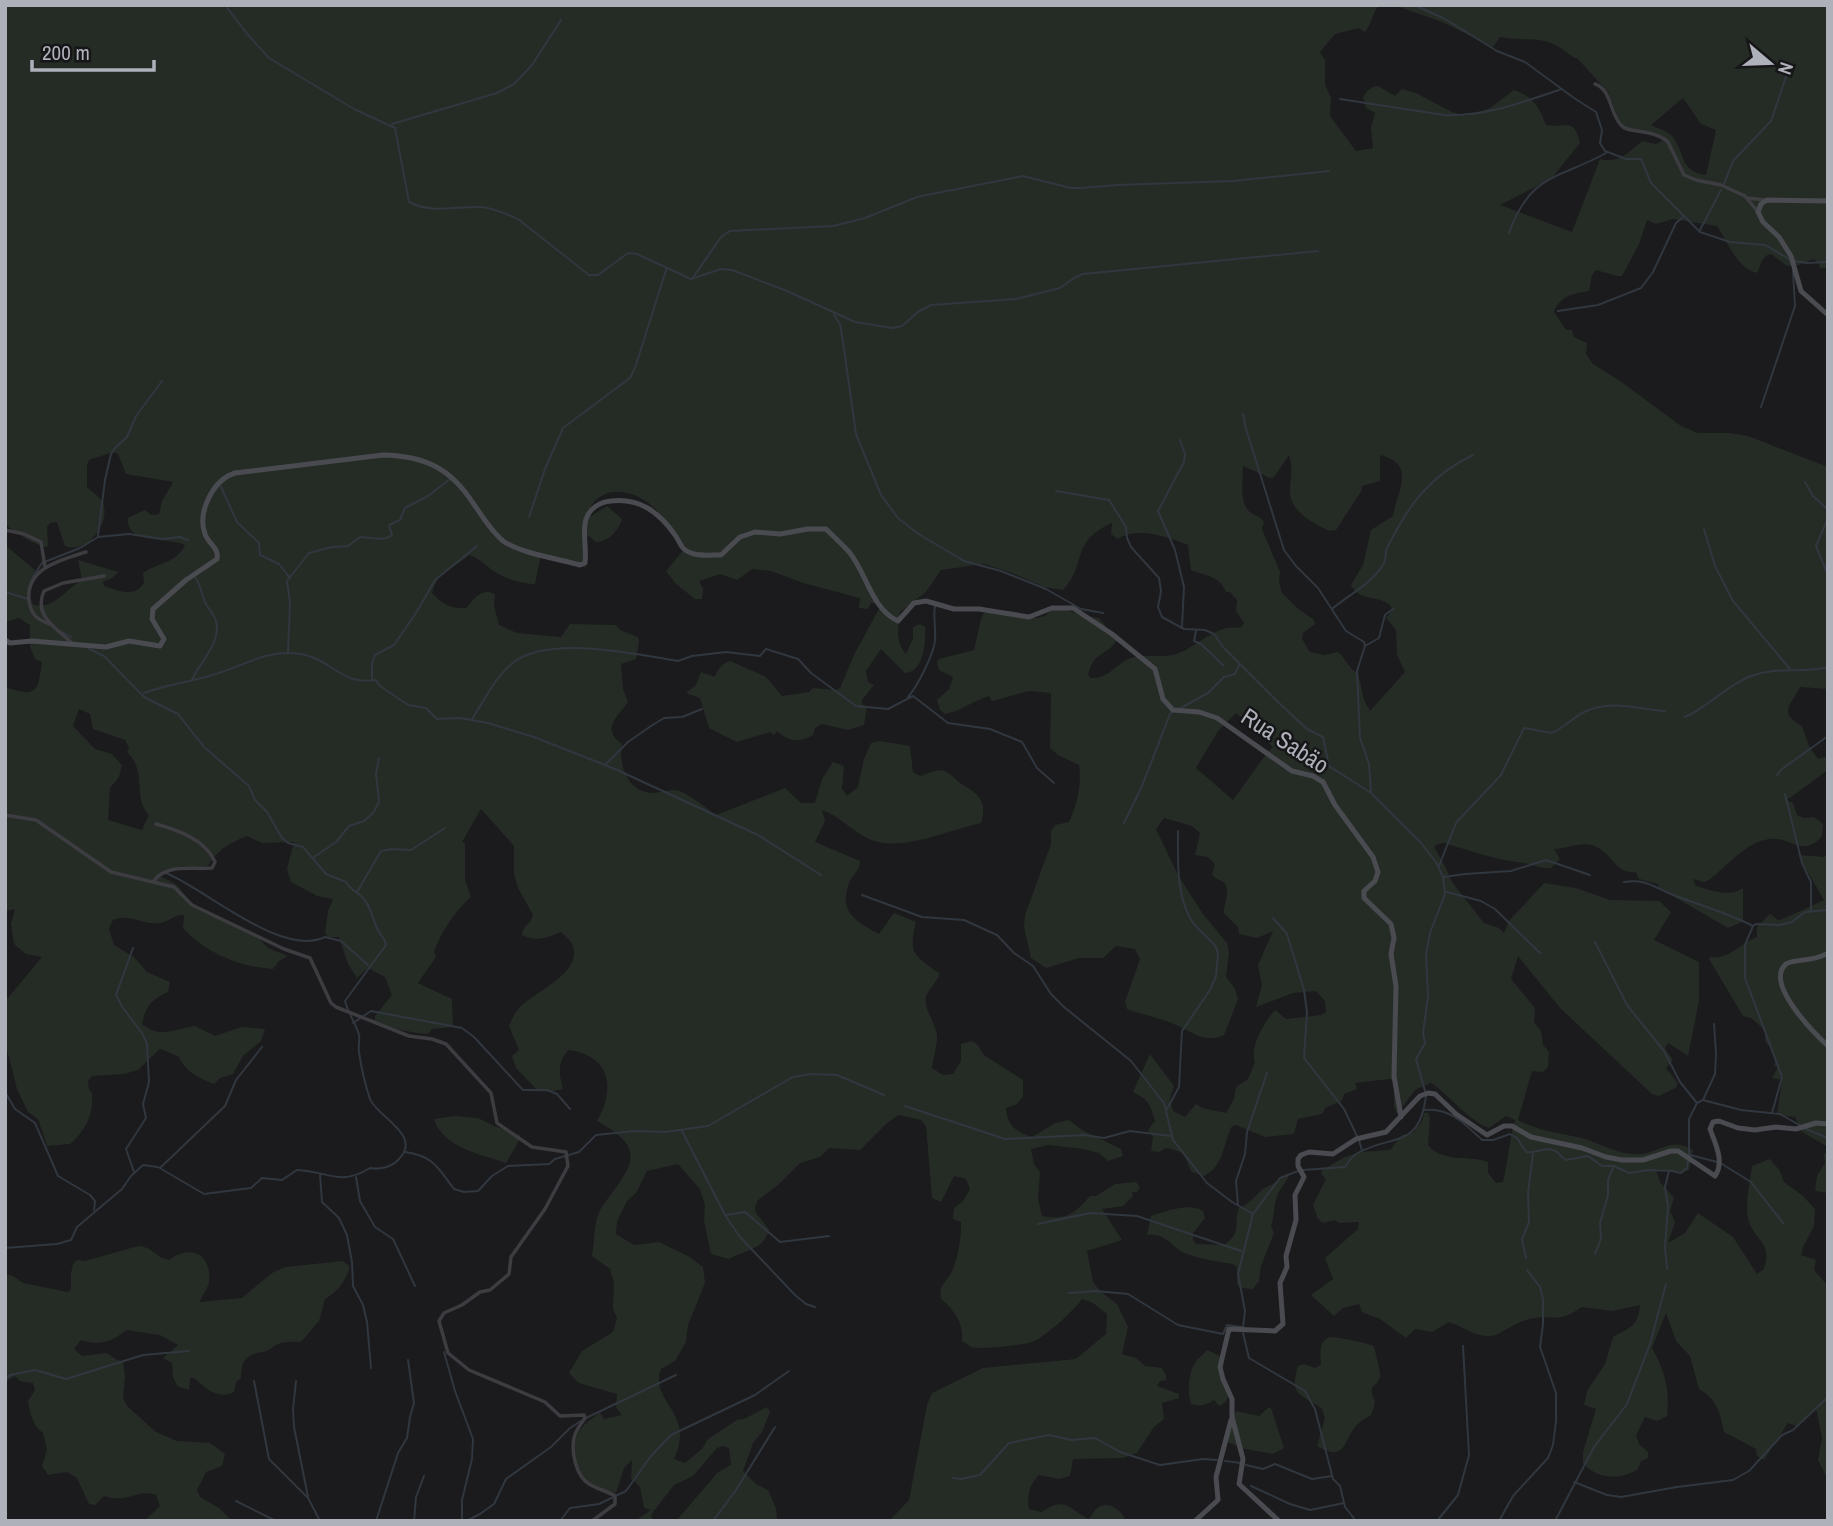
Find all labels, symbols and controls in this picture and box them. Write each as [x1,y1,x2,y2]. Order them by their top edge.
scale bar [32,28,154,72]
north arrow [1735,28,1805,98]
text: 200 m [42,38,90,67]
text: N [1772,59,1800,78]
street label: Rua Sabäo [1236,700,1336,780]

